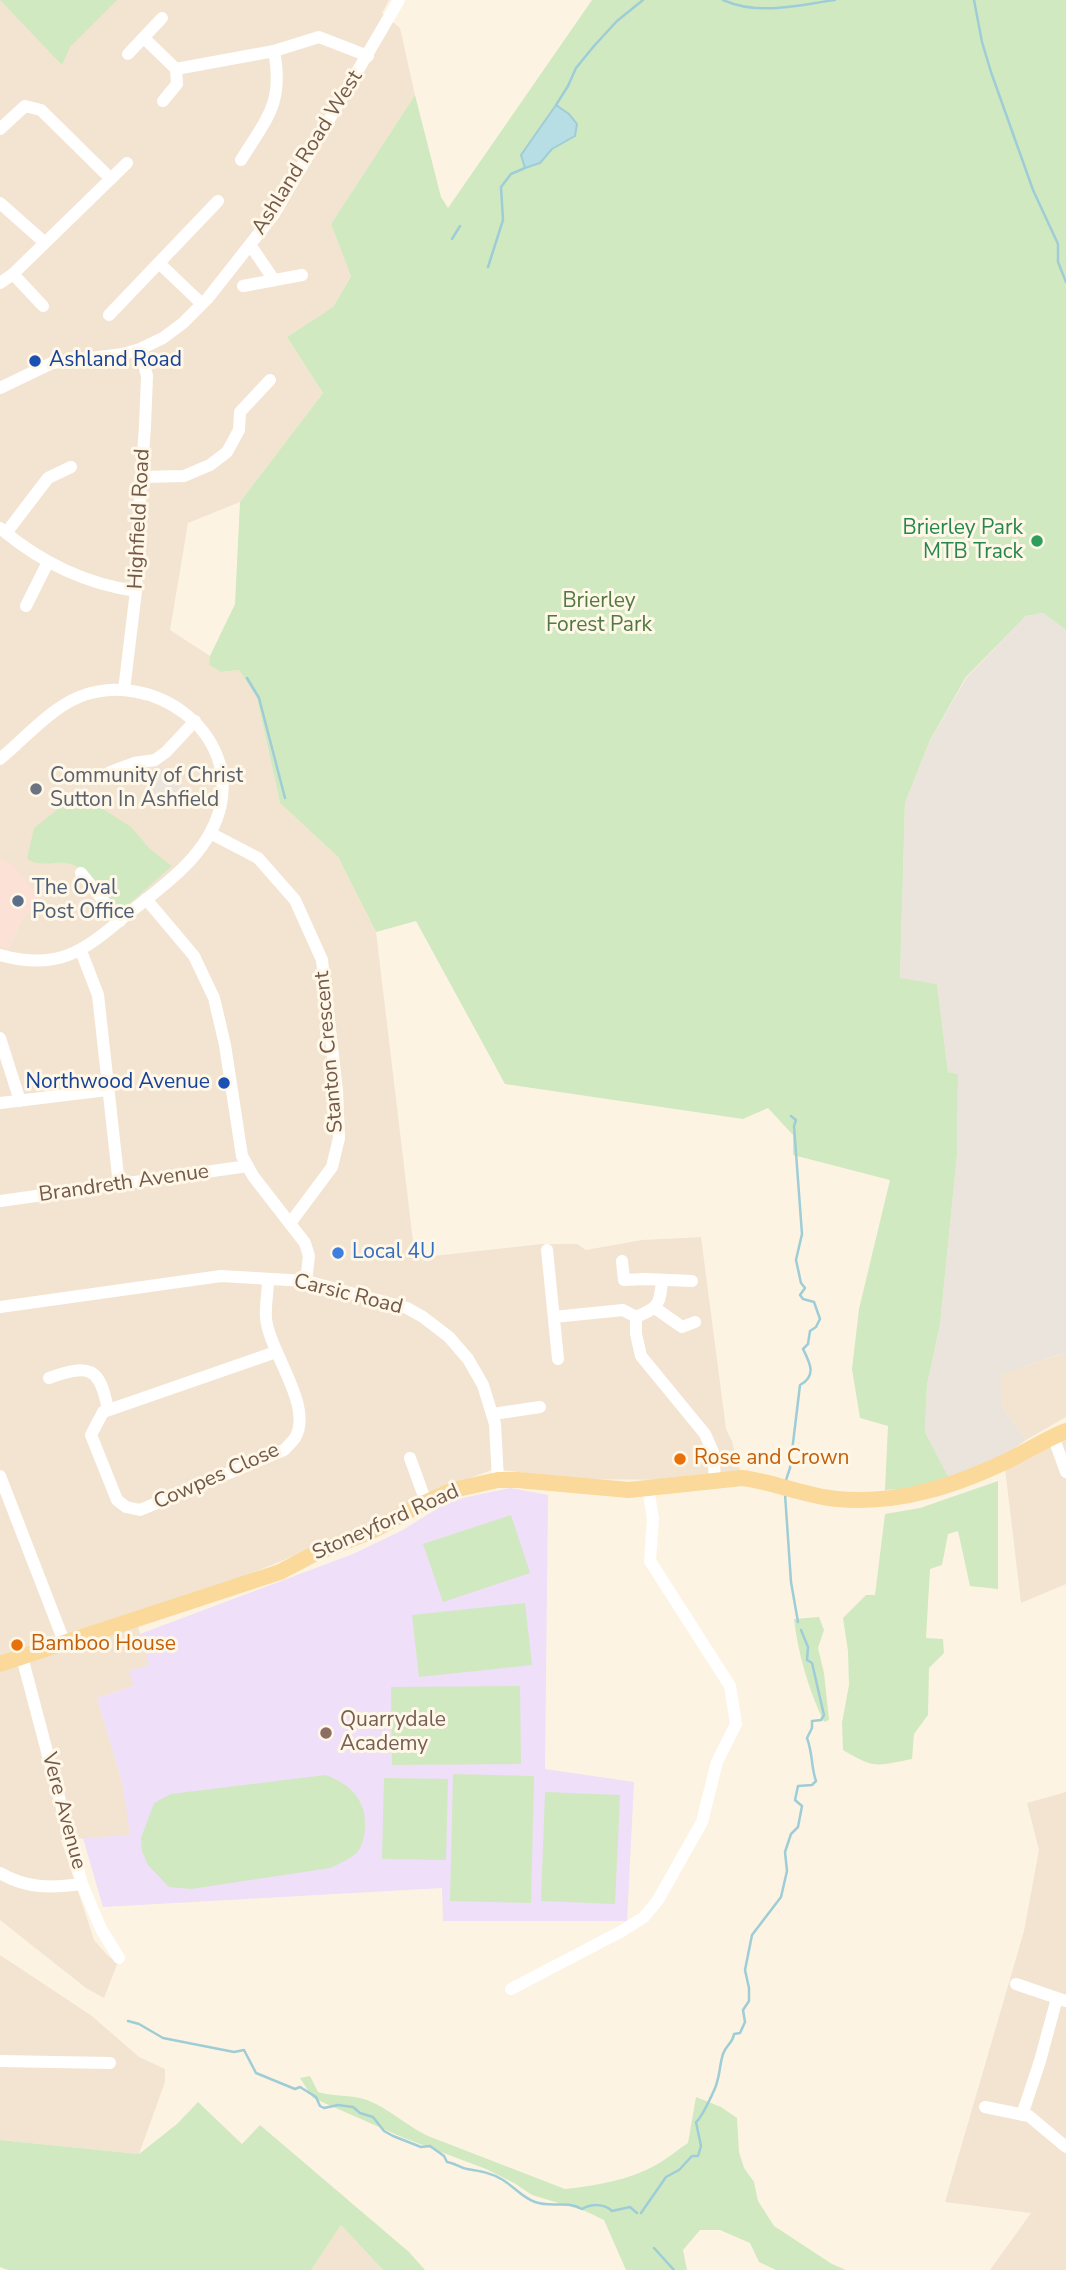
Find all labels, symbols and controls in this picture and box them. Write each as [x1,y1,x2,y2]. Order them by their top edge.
street label: Ashland Road West [247,66,369,240]
place label: Ashland Road [49,348,182,374]
marker: Ashland Road [27,353,43,369]
street label: Highfield Road [124,448,156,590]
place label: Brierley Park MTB Track [902,516,1023,566]
marker: Brierley Park MTB Track [1029,533,1045,549]
park label: Brierley Forest Park [546,589,652,639]
place label: Community of Christ Sutton In Ashfield [50,764,243,814]
marker: Community of Christ Sutton In Ashfield [28,781,44,797]
place label: The Oval Post Office [32,876,134,926]
marker: The Oval Post Office [10,893,26,909]
street label: Stanton Crescent [310,970,350,1134]
place label: Northwood Avenue [26,1070,210,1096]
marker: Northwood Avenue [216,1075,232,1091]
street label: Brandreth Avenue [37,1160,211,1208]
place label: Local 4U [352,1240,435,1266]
marker: Local 4U [330,1245,346,1261]
street label: Carsic Road [291,1269,405,1321]
street label: Cowpes Close [150,1438,284,1516]
place label: Rose and Crown [694,1446,849,1472]
marker: Rose and Crown [672,1451,688,1467]
street label: Stoneyford Road [309,1479,463,1567]
place label: Bamboo House [31,1632,176,1658]
marker: Bamboo House [9,1637,25,1653]
place label: Quarrydale Academy [340,1708,446,1758]
marker: Quarrydale Academy [318,1725,334,1741]
street label: Vere Avenue [35,1750,91,1872]

